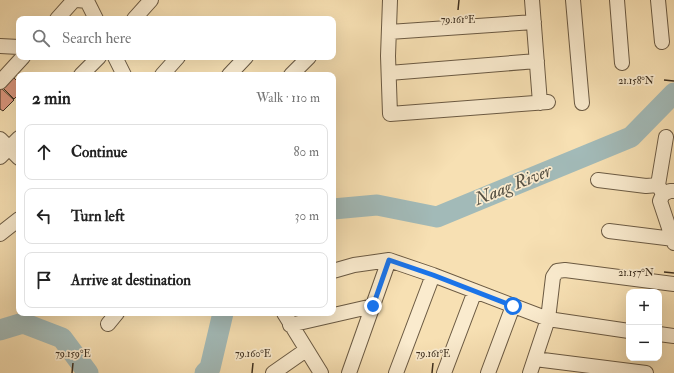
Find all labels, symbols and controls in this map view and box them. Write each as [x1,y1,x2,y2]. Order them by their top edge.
text: 79.161°E [441,14,475,26]
search box [16,16,336,60]
icon: search [30,27,52,49]
text: Search here [62,29,131,48]
text: 21.158°N [618,75,654,87]
text: 2 min [32,88,71,109]
text: Walk · 110 m [256,90,320,106]
icon: ahead [33,141,55,163]
text: Continue [71,143,127,162]
text: 80 m [293,144,319,160]
water label: Naag River [470,159,556,211]
icon: left [33,205,55,227]
text: Turn left [71,207,125,226]
text: 30 m [295,208,319,224]
text: 21.157°N [618,267,654,279]
icon: arrive [33,269,55,291]
text: Arrive at destination [71,271,191,290]
map controls [626,289,662,361]
button: + [626,289,662,325]
route end [364,297,382,315]
route start [504,297,522,315]
button: − [626,325,662,361]
text: 79.159°E [55,348,91,360]
text: 79.160°E [235,348,271,360]
text: 79.161°E [416,348,450,360]

